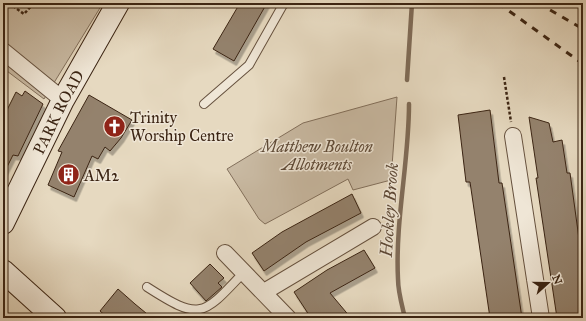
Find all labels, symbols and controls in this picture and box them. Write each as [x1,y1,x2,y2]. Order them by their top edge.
street label: PARK ROAD [29,67,88,157]
place label: Trinity Worship Centre [130,108,234,145]
church icon: Trinity Worship Centre [102,113,128,139]
park label: Matthew Boulton Allotments [259,137,373,174]
building icon: AM2 [55,162,81,188]
water label: Hockley Brook [376,162,403,259]
place label: AM2 [83,166,119,185]
north arrow [528,263,568,303]
text: N [549,273,565,287]

